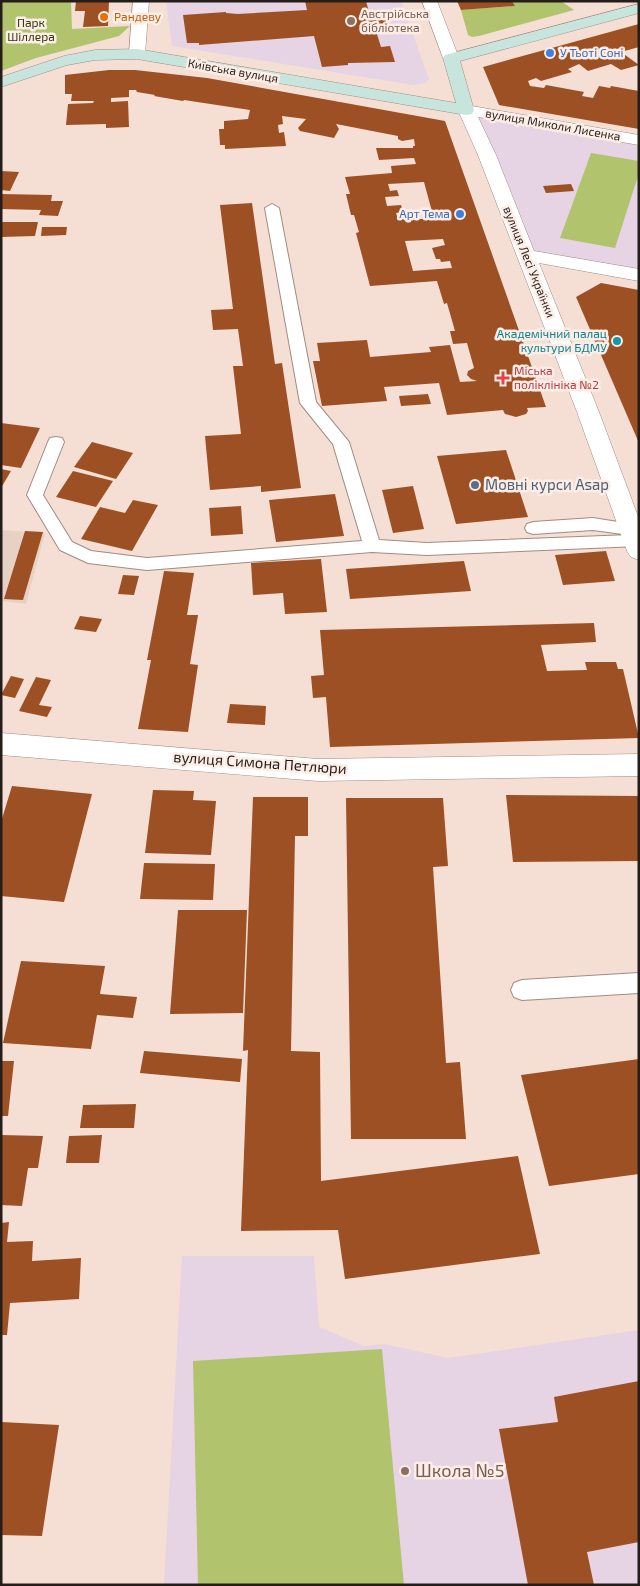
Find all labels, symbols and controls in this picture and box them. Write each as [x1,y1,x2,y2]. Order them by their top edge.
place label: Австрійська бібліотека [361,6,429,34]
place label: Рандеву [114,9,162,24]
marker: Рандеву [98,11,110,23]
park label: Парк Шіллера [7,15,55,43]
marker: Австрійська бібліотека [345,15,357,27]
place label: У Тьоті Соні [560,45,623,59]
marker: У Тьоті Соні [544,47,556,59]
street label: Київська вулиця [187,55,280,86]
street label: вулиця Миколи Лисенка [484,105,622,144]
street label: вулиця Лесі Українки [500,204,559,320]
place label: Арт Тема [399,206,450,220]
marker: Арт Тема [454,208,466,220]
place label: Академічний палац культури БДМУ [497,326,607,355]
marker: Академічний палац культури БДМУ [611,335,623,347]
place label: Міська поліклініка №2 [514,363,599,391]
marker: Міська поліклініка №2 [496,371,510,385]
place label: Мовні курси Asap [485,475,609,494]
marker: Мовні курси Asap [469,479,481,491]
street label: вулиця Симона Петлюри [173,747,347,778]
place label: Школа №5 [415,1459,504,1481]
marker: Школа №5 [399,1465,411,1477]

